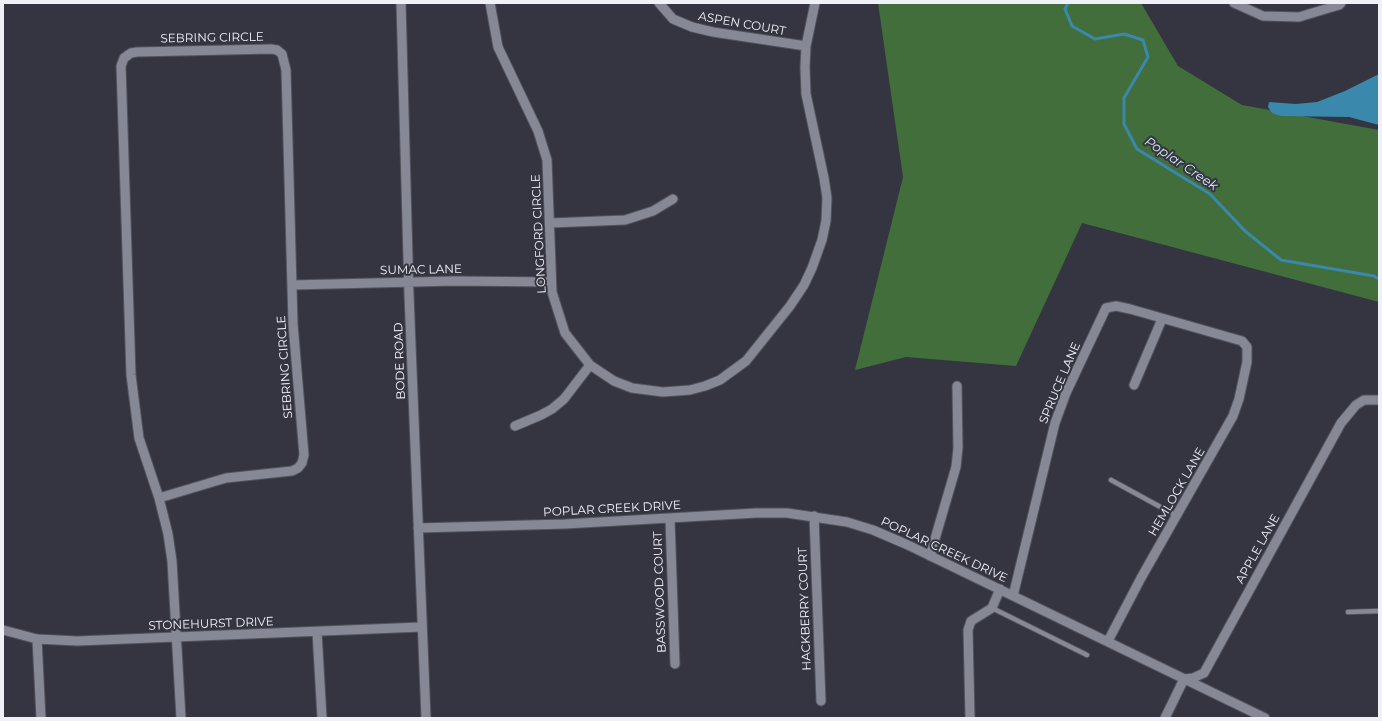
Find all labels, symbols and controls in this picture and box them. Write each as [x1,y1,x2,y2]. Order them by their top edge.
street label: ASPEN COURT [697,9,787,39]
street label: SEBRING CIRCLE [160,30,264,46]
water label: Poplar Creek [1141,134,1221,194]
street label: LONGFORD CIRCLE [529,174,549,294]
street label: SUMAC LANE [380,262,462,278]
street label: SEBRING CIRCLE [274,315,296,419]
street label: BODE ROAD [391,322,409,400]
street label: SPRUCE LANE [1036,340,1084,426]
street label: HEMLOCK LANE [1146,445,1208,539]
street label: POPLAR CREEK DRIVE [543,498,681,520]
street label: APPLE LANE [1233,512,1283,586]
street label: POPLAR CREEK DRIVE [878,514,1010,586]
street label: BASSWOOD COURT [651,531,669,653]
street label: HACKBERRY COURT [796,547,814,671]
street label: STONEHURST DRIVE [148,615,274,633]

